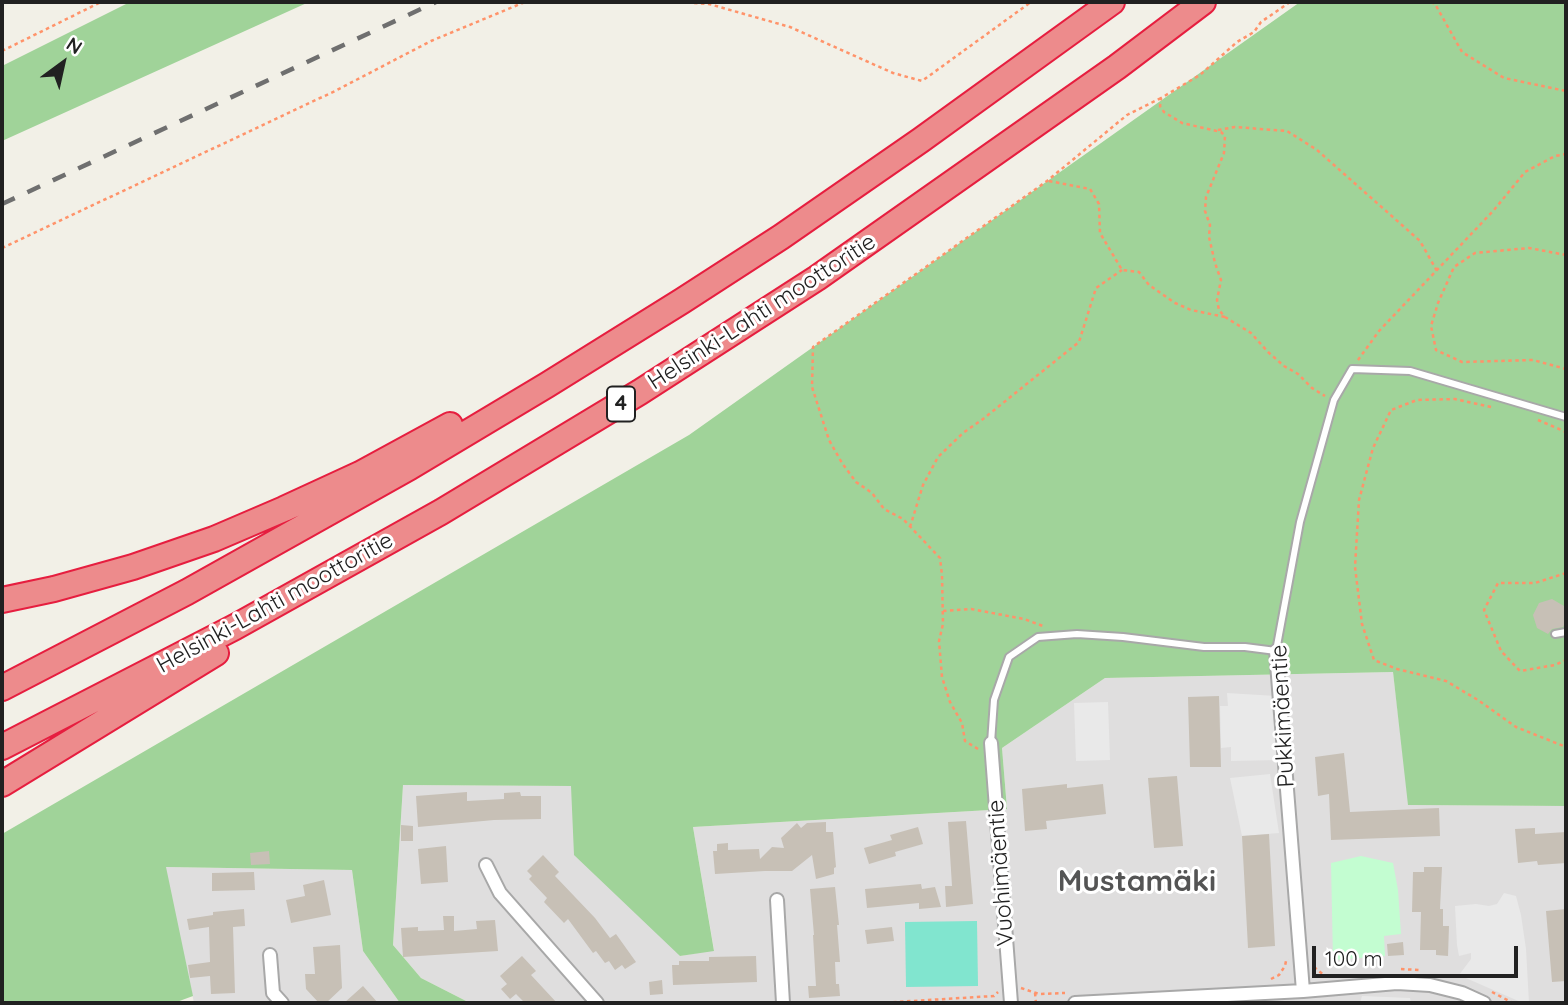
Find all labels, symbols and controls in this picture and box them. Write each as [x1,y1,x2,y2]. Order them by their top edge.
north arrow [28,28,98,98]
text: N [62,32,87,59]
street label: Helsinki-Lahti moottoritie [643,228,881,396]
road number: 4 [607,386,635,422]
street label: Helsinki-Lahti moottoritie [152,526,398,680]
street label: Pukkimäentie [1265,644,1301,788]
street label: Vuohimäentie [982,799,1020,947]
district label: Mustamäki [1058,864,1216,900]
scale bar [1316,932,1522,976]
text: 100 m [1325,945,1383,971]

